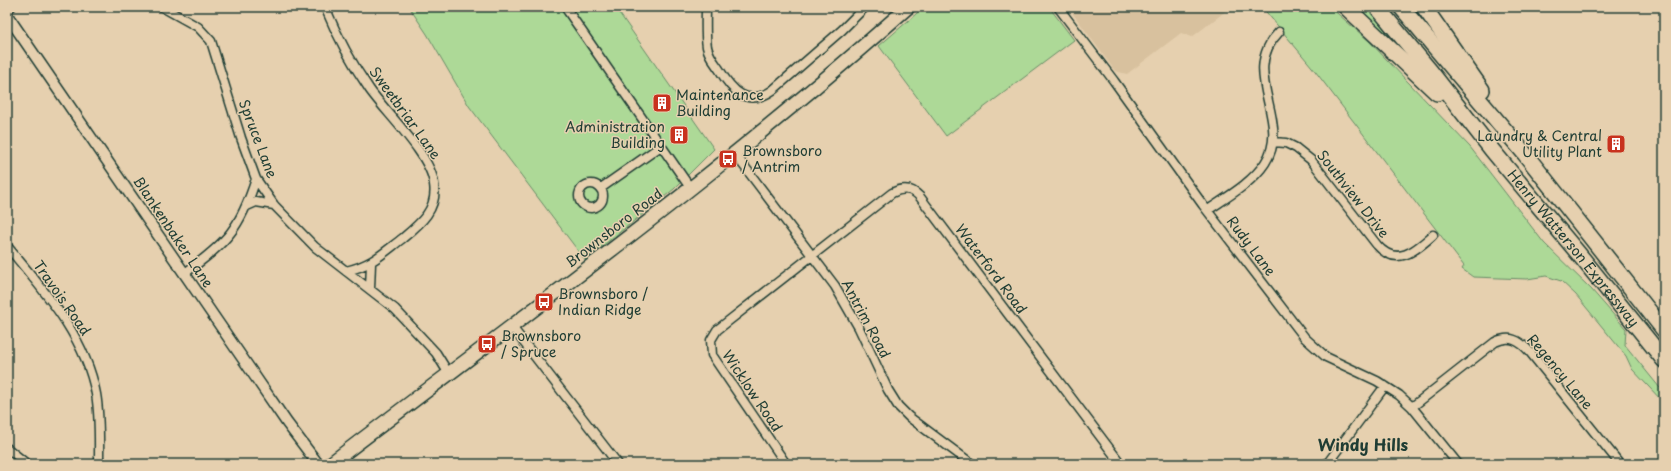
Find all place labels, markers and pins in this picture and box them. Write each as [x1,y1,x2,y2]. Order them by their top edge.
place label: Maintenance Building [676,84,764,121]
building icon: Maintenance Building [651,92,673,114]
place label: Administration Building [565,116,665,153]
building icon: Administration Building [668,124,690,146]
place label: Laundry & Central Utility Plant [1477,125,1602,162]
building icon: Laundry & Central Utility Plant [1605,133,1627,155]
place label: Brownsboro / Antrim [742,140,822,177]
bus stop icon: Brownsboro / Antrim [717,148,739,170]
place label: Brownsboro / Indian Ridge [558,283,648,320]
bus stop icon: Brownsboro / Indian Ridge [533,291,555,313]
place label: Brownsboro / Spruce [501,325,581,362]
bus stop icon: Brownsboro / Spruce [476,333,498,355]

